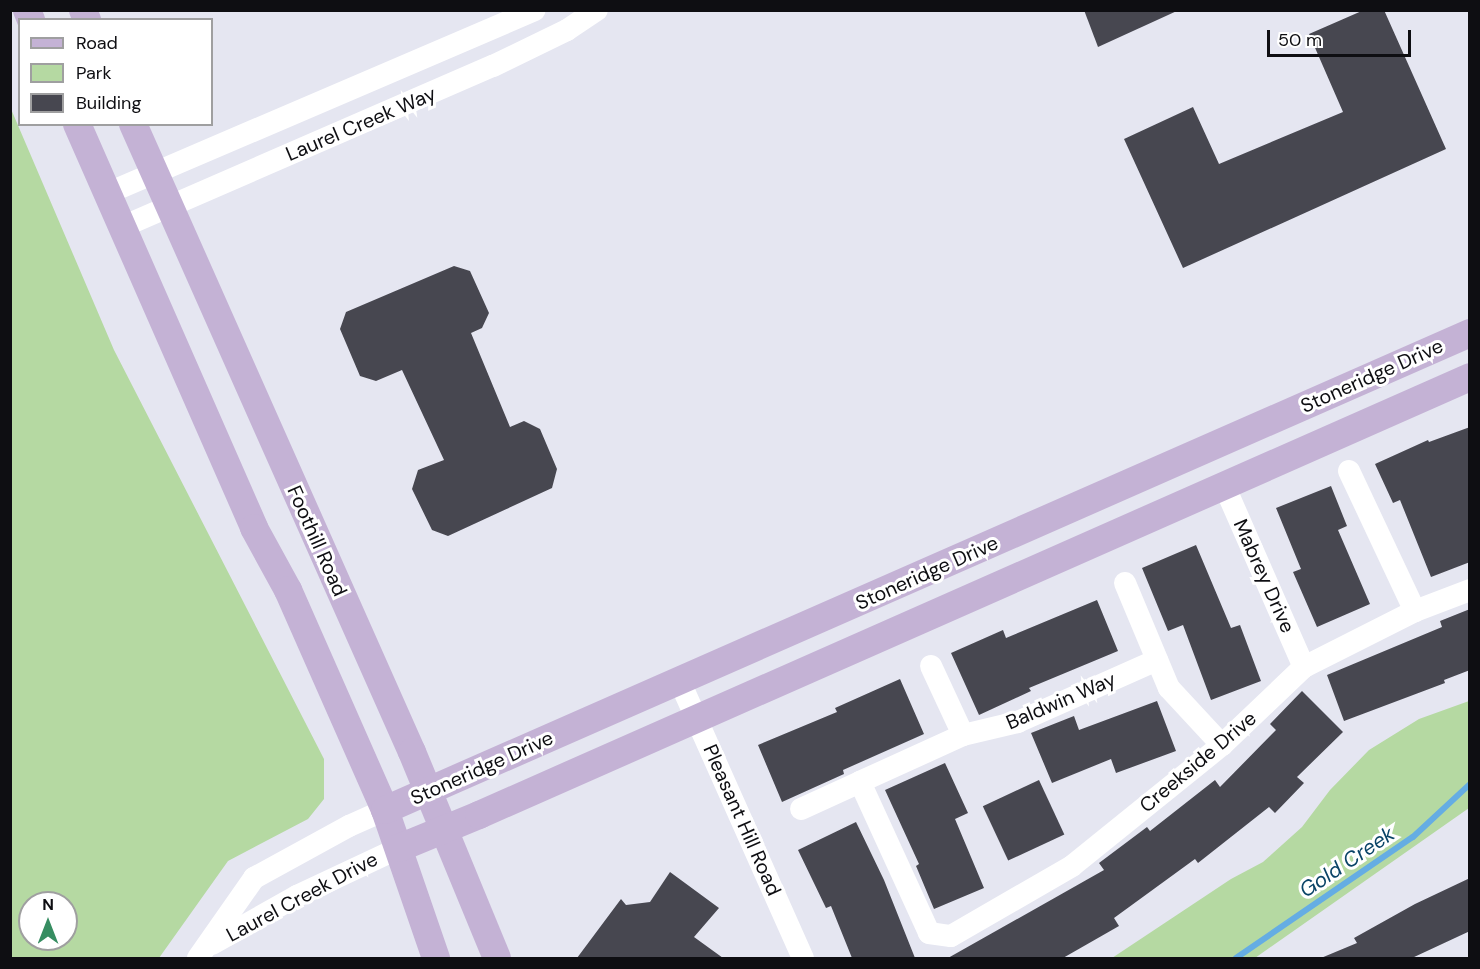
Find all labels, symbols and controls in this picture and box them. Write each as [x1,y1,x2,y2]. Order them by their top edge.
legend [18,18,213,126]
scale bar [1270,18,1414,56]
text: 50 m [1278,28,1322,52]
text: Road [76,31,118,55]
text: Park [76,61,112,85]
street label: Laurel Creek Way [282,82,440,166]
text: Building [76,91,141,115]
street label: Stoneridge Drive [1297,334,1447,418]
street label: Foothill Road [282,482,352,600]
street label: Mabrey Drive [1228,515,1300,637]
street label: Stoneridge Drive [852,531,1002,615]
street label: Baldwin Way [1003,667,1119,735]
street label: Creekside Drive [1135,706,1261,818]
street label: Stoneridge Drive [407,726,557,810]
street label: Pleasant Hill Road [698,741,786,899]
water label: Gold Creek [1295,821,1399,903]
street label: Laurel Creek Drive [222,847,382,947]
north arrow [18,891,78,951]
text: N [42,894,54,915]

